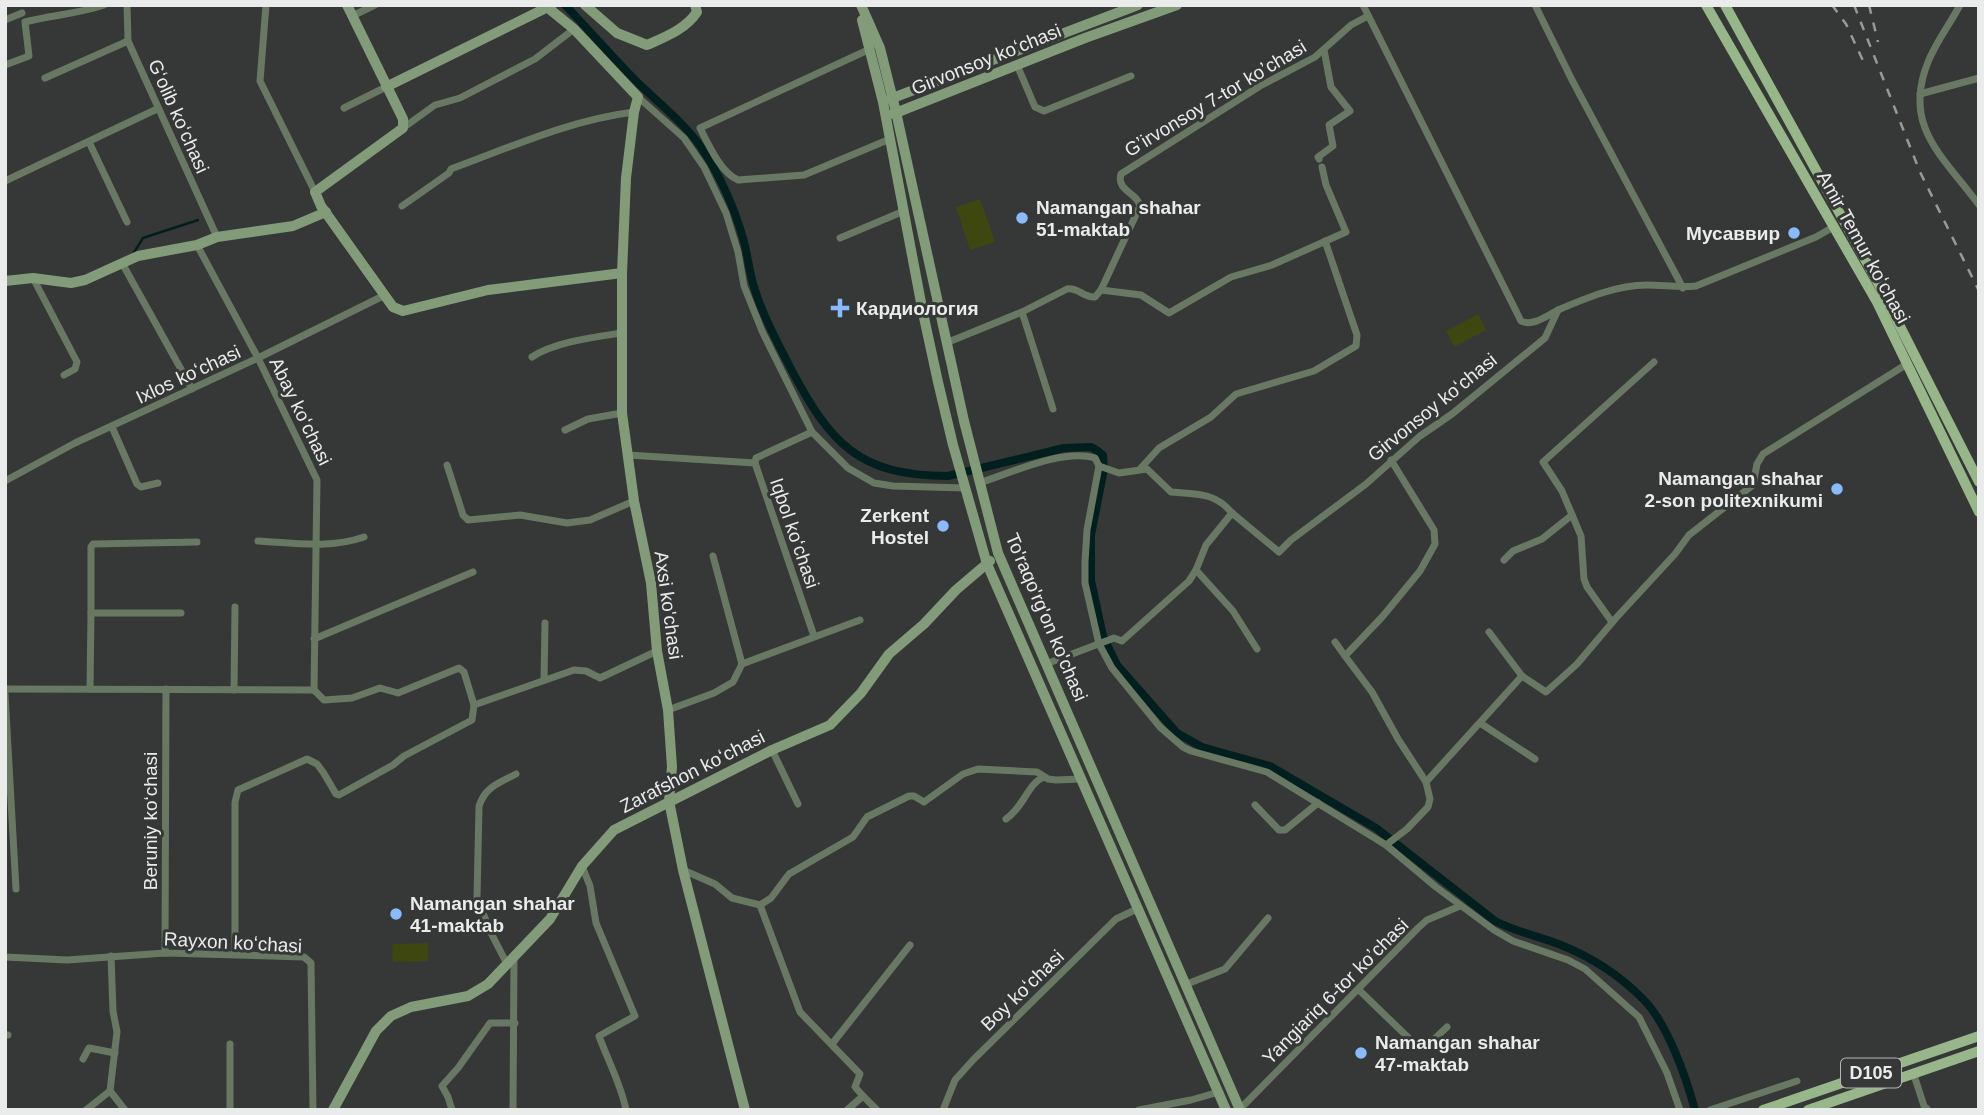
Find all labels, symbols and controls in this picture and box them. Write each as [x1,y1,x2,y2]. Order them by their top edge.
street label: Girvonsoy koʻchasi [908,20,1064,99]
street label: Gʼirvonsoy 7-tor koʼchasi [1121,36,1310,161]
street label: Gʻolib koʻchasi [144,56,213,176]
street label: Amir Temur koʻchasi [1813,168,1914,327]
place label: Namangan shahar 51-maktab [1036,197,1201,240]
marker: Namangan shahar 51-maktab [1014,210,1030,226]
place label: Мусаввир [1686,223,1780,244]
marker: Мусаввир [1786,225,1802,241]
marker: Кардиология [830,298,850,318]
place label: Кардиология [856,298,979,319]
street label: Ixlos koʻchasi [133,341,244,408]
street label: Girvonsoy koʻchasi [1364,349,1501,466]
street label: Abay koʻchasi [265,354,336,469]
place label: Namangan shahar 2-son politexnikumi [1645,468,1824,511]
street label: Iqbol koʻchasi [766,475,823,591]
marker: Namangan shahar 2-son politexnikumi [1829,481,1845,497]
place label: Zerkent Hostel [860,505,930,548]
marker: Zerkent Hostel [935,518,951,534]
street label: To'raqo'rg'on ko'chasi [1002,530,1091,704]
street label: Axsi ko'chasi [651,550,687,661]
street label: Zarafshon koʻchasi [616,726,768,817]
street label: Beruniy koʻchasi [140,752,161,890]
place label: Namangan shahar 41-maktab [410,893,575,936]
marker: Namangan shahar 41-maktab [388,906,404,922]
street label: Yangiаriq 6-tor koʼchasi [1258,914,1412,1068]
street label: Rayxon koʻchasi [163,928,303,957]
street label: Boy koʻchasi [977,946,1068,1035]
place label: Namangan shahar 47-maktab [1375,1032,1540,1075]
marker: Namangan shahar 47-maktab [1353,1045,1369,1061]
road number: D105 [1841,1058,1901,1088]

